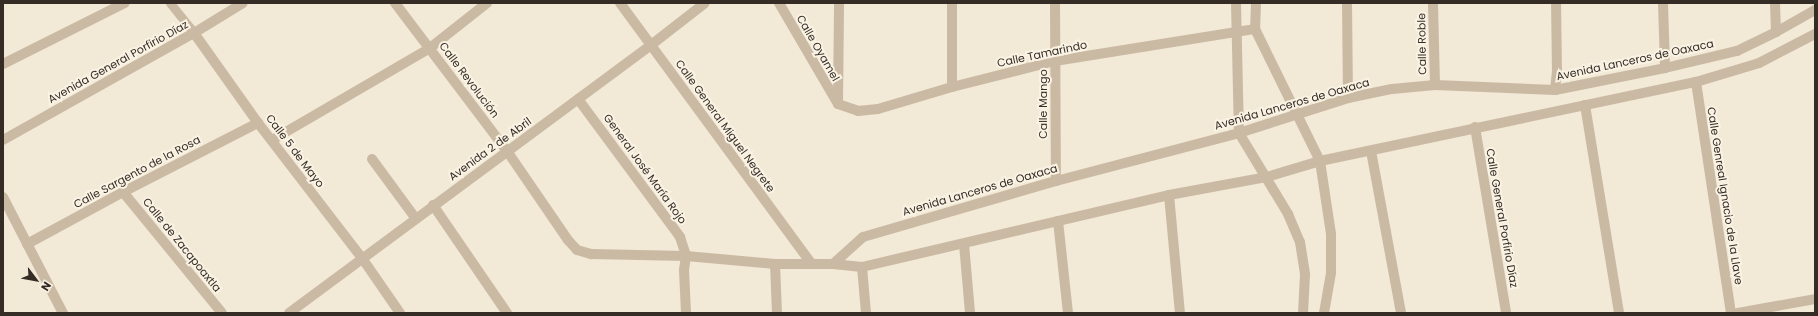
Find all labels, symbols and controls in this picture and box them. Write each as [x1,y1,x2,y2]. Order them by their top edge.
street label: Calle Oyamel [794,13,842,83]
street label: Calle Roble [1415,13,1429,75]
street label: Avenida General Porfirio Díaz [46,18,190,106]
street label: Avenida Lanceros de Oaxaca [1555,37,1715,83]
street label: Calle Tamarindo [996,38,1088,70]
street label: Calle Revolución [436,40,502,120]
street label: Calle General Miguel Negrete [673,57,777,195]
street label: Calle Mango [1036,69,1050,139]
street label: Avenida Lanceros de Oaxaca [1213,76,1371,132]
street label: Calle Genreal Ignacio de la Llave [1704,106,1746,286]
street label: Calle 5 de Mayo [263,112,327,190]
street label: General José María Rojo [601,112,689,226]
street label: Avenida 2 de Abril [446,115,534,183]
street label: Calle Sargento de la Rosa [71,133,203,211]
street label: Calle General Porfirio Díaz [1483,147,1521,289]
street label: Avenida Lanceros de Oaxaca [901,162,1059,218]
street label: Calle de Zacapoaxtla [140,195,224,295]
north arrow [16,260,56,300]
text: N [37,279,55,294]

